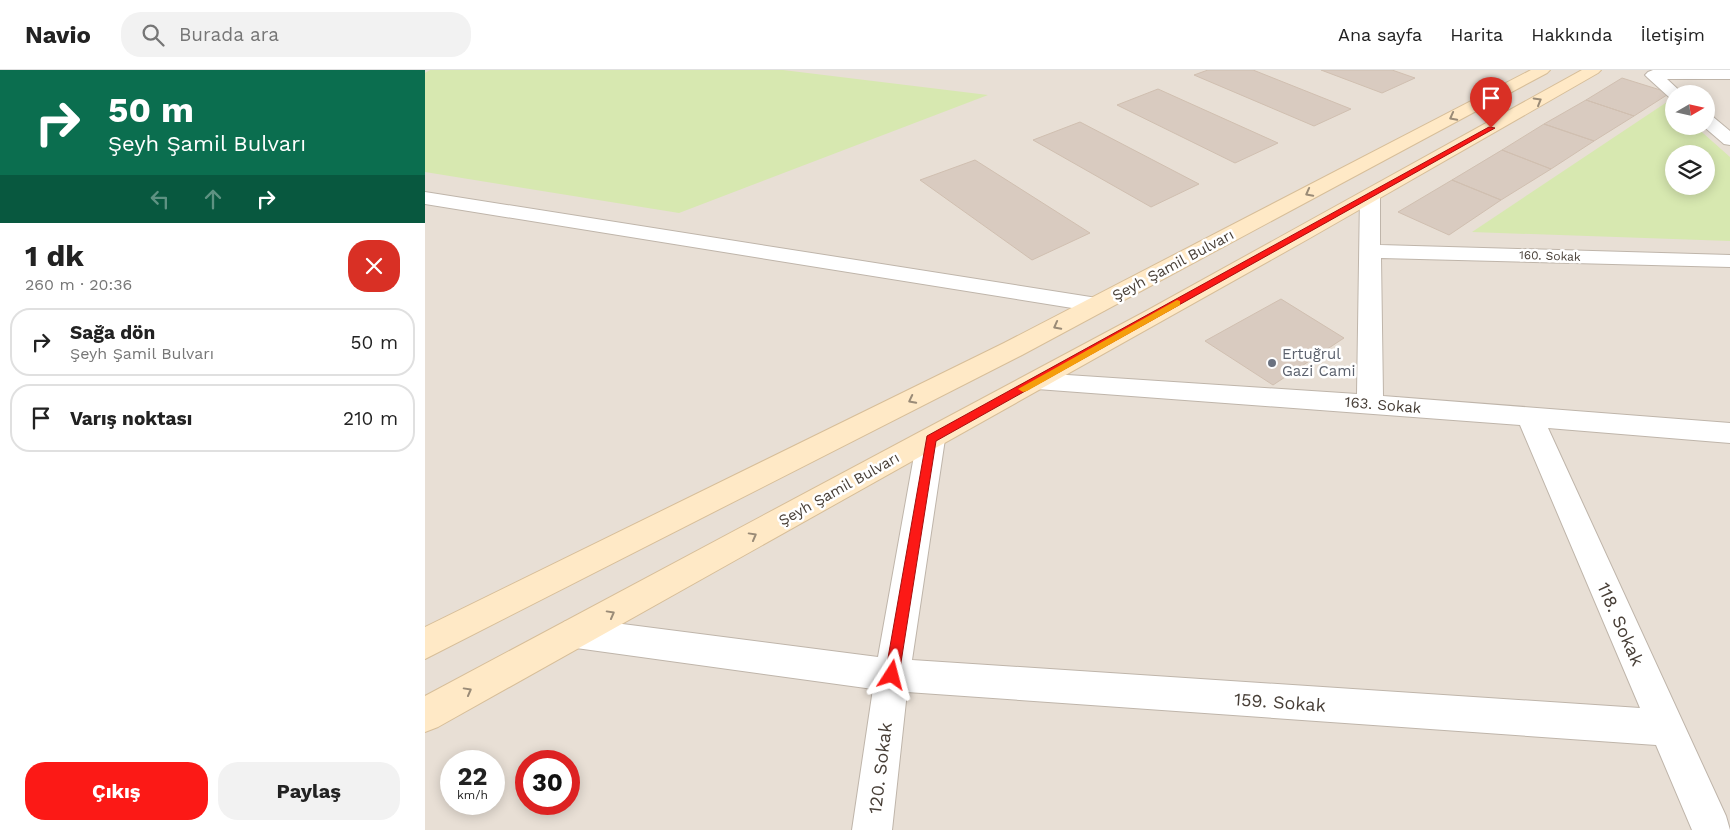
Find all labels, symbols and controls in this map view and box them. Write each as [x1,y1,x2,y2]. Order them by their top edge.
search box [121,12,471,57]
text: Navio [25,21,91,49]
icon: search [139,21,167,49]
text: Burada ara [179,23,279,46]
text: Ana sayfa [1338,24,1422,45]
text: Harita [1450,24,1503,45]
text: Hakkında [1531,24,1612,45]
text: İletişim [1640,24,1705,45]
pin [1470,77,1512,128]
icon: arrive [1477,84,1505,112]
north arrow [1665,85,1715,135]
map controls [1665,85,1715,195]
text: 50 m [108,89,194,131]
icon: right [25,90,90,155]
one-way arrow [1533,97,1542,107]
one-way arrow [1449,111,1458,121]
text: Şeyh Şamil Bulvarı [108,131,306,156]
button: layers [1665,145,1715,195]
icon: left [146,185,174,213]
icon: ahead [199,185,227,213]
icon: right [252,185,280,213]
one-way arrow [1305,187,1314,197]
street label: Şeyh Şamil Bulvarı [1109,225,1237,305]
text: 1 dk [25,238,84,273]
button: close [348,240,400,292]
street label: 160. Sokak [1519,248,1581,264]
text: 260 m · 20:36 [25,275,132,294]
one-way arrow [1053,320,1062,330]
text: Sağa dön [70,321,155,344]
icon: right [27,328,55,356]
text: 50 m [351,331,398,354]
text: Şeyh Şamil Bulvarı [70,344,214,363]
place label: Ertuğrul Gazi Cami [1282,345,1356,380]
marker: Ertuğrul Gazi Cami [1266,357,1278,369]
street label: 163. Sokak [1344,393,1423,417]
one-way arrow [908,394,917,404]
icon: arrive [27,404,55,432]
text: Varış noktası [70,407,192,430]
text: 210 m [343,407,398,430]
street label: Şeyh Şamil Bulvarı [776,448,902,530]
one-way arrow [748,532,757,542]
street label: 118. Sokak [1593,579,1649,669]
one-way arrow [605,610,614,620]
position arrow [865,648,917,700]
one-way arrow [463,688,472,698]
street label: 159. Sokak [1233,688,1327,716]
street label: 120. Sokak [864,721,896,815]
speed limit sign: 30 [515,750,580,815]
button: Çıkış [25,762,208,820]
button: Paylaş [218,762,400,820]
text: 22 [458,762,487,791]
text: km/h [457,788,488,802]

